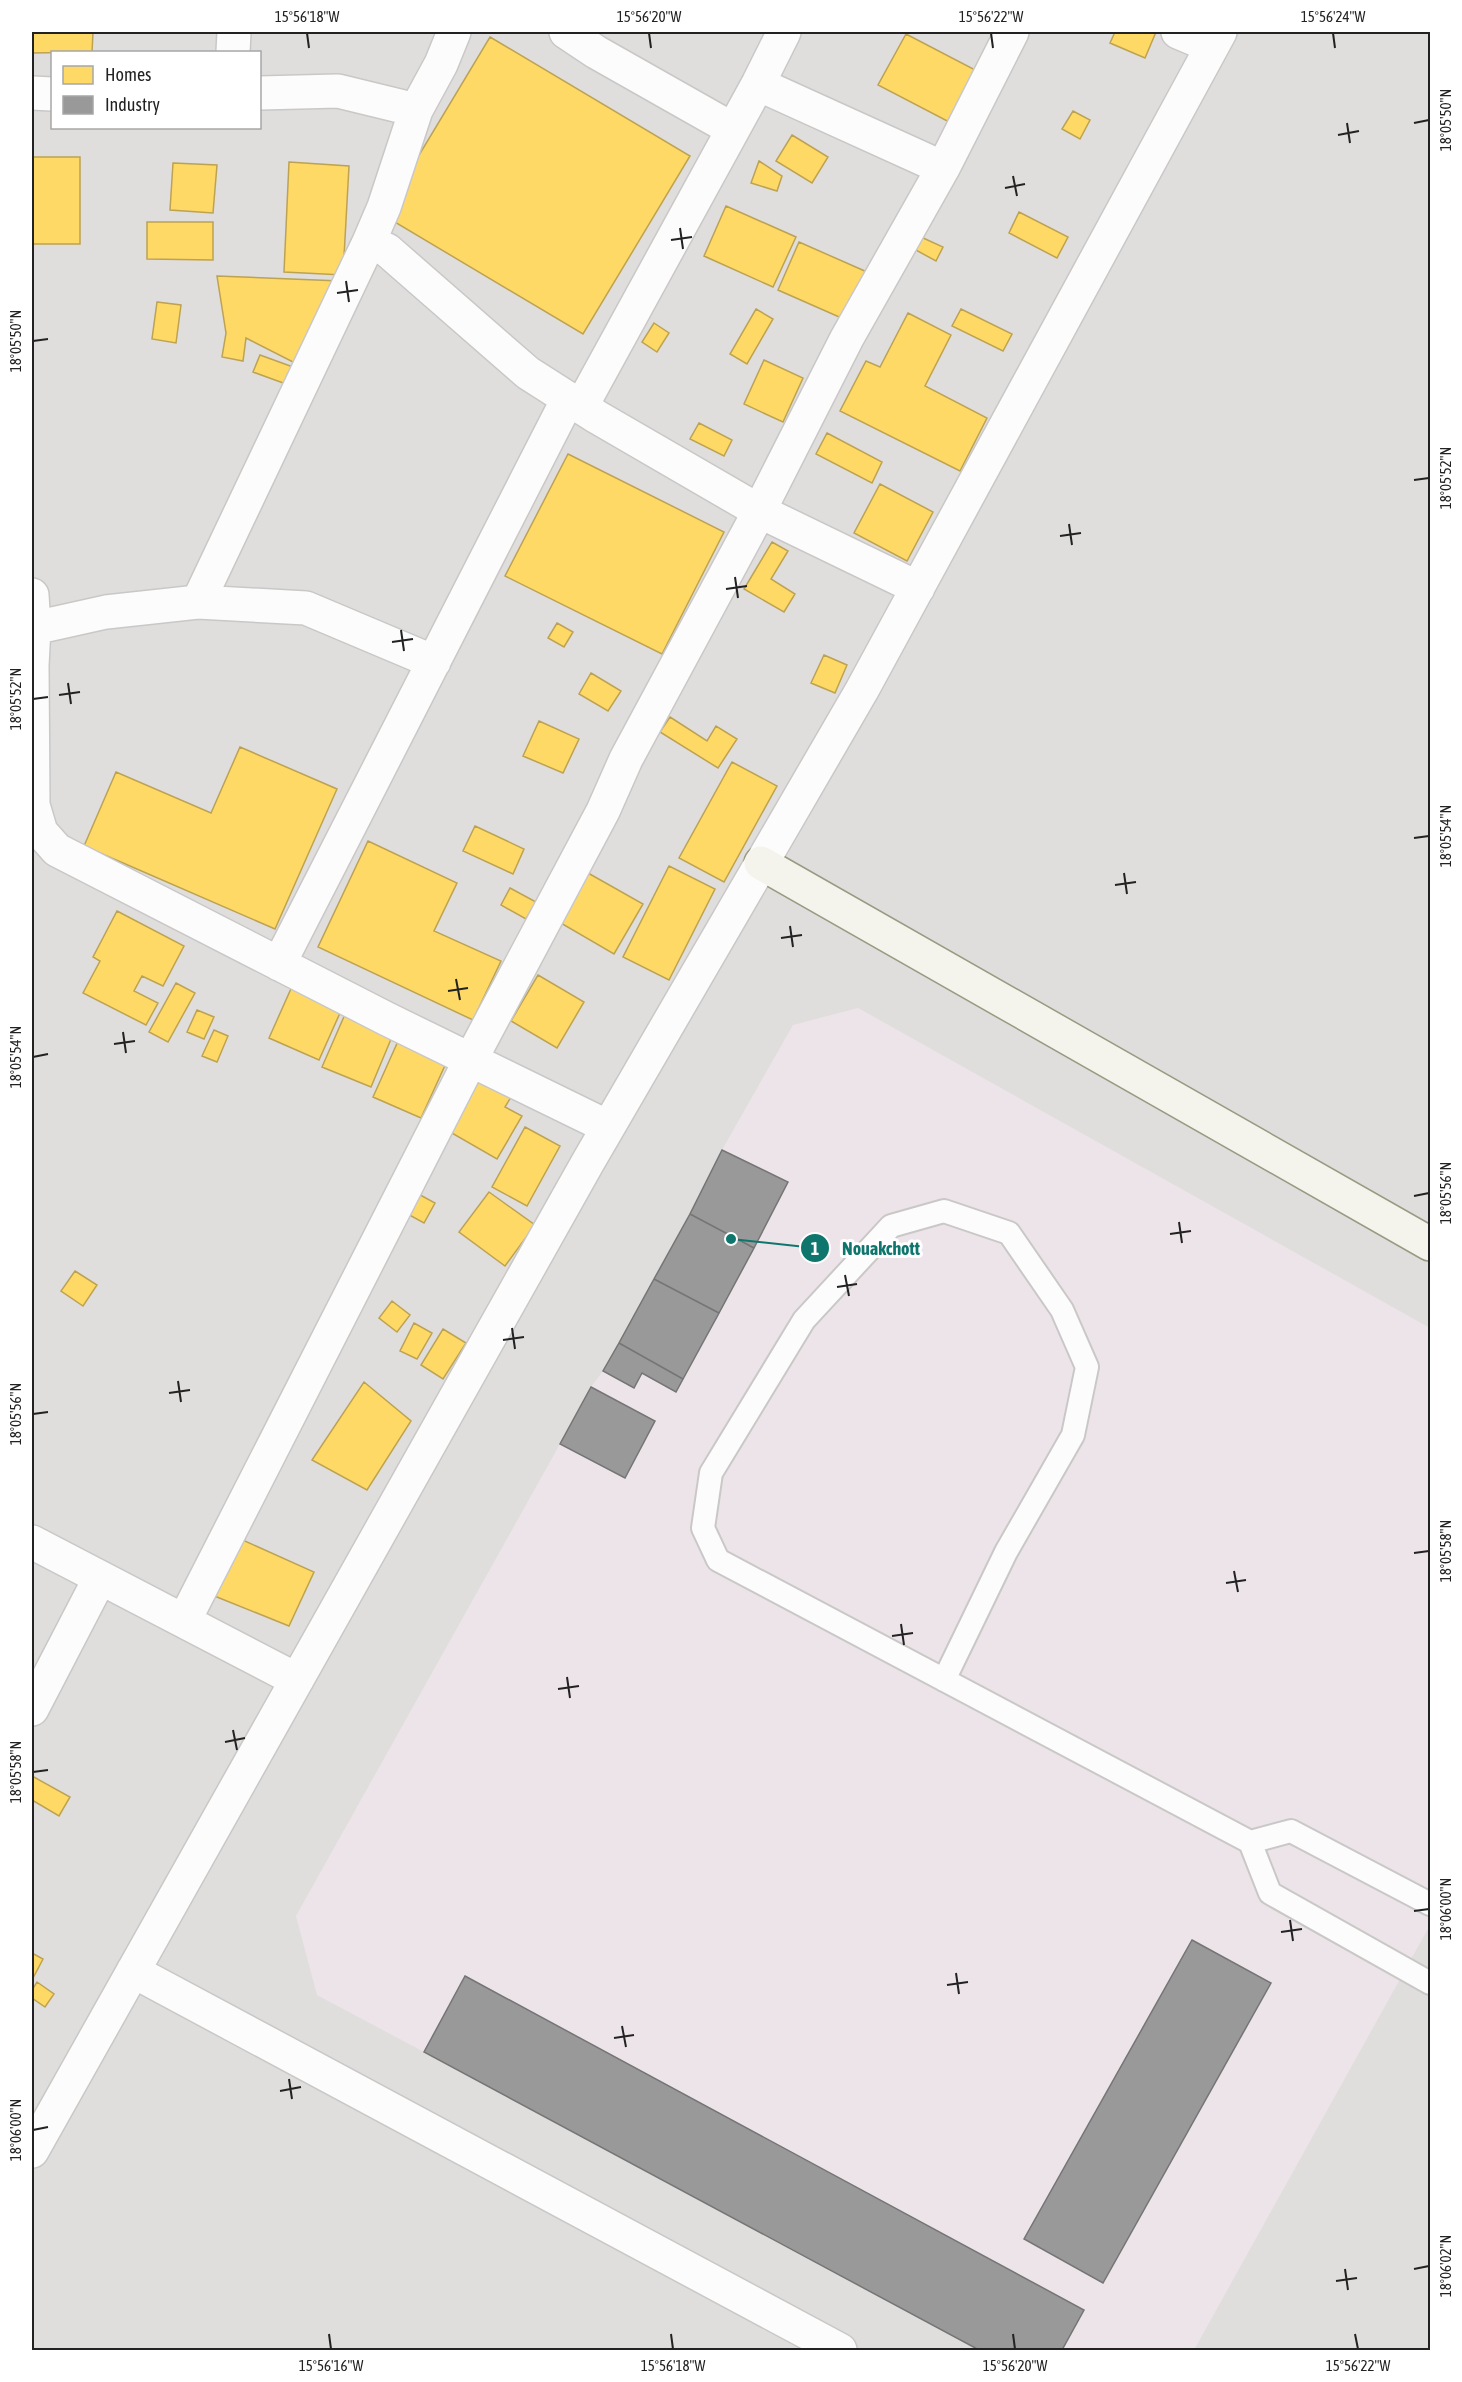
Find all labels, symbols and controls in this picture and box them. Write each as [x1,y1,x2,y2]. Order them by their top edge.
text: 15°56'18"W [275,8,339,25]
text: 15°56'20"W [617,8,681,25]
text: 15°56'22"W [959,8,1023,25]
text: 15°56'24"W [1301,8,1365,25]
legend [51,51,261,129]
text: Homes [105,64,151,85]
text: 18°05'50"N [1437,89,1454,151]
text: Industry [105,94,160,115]
text: 18°05'50"N [7,310,24,372]
text: 18°05'52"N [1437,447,1454,509]
text: 18°05'52"N [7,668,24,730]
text: 18°05'54"N [1437,805,1454,867]
text: 18°05'54"N [7,1026,24,1088]
text: 18°05'56"N [1437,1162,1454,1224]
callout: Nouakchott [800,1230,932,1266]
text: 1 [811,1238,819,1259]
text: Nouakchott [842,1238,921,1259]
text: 18°05'56"N [7,1383,24,1445]
text: 18°05'58"N [1437,1520,1454,1582]
text: 18°05'58"N [7,1741,24,1803]
text: 18°06'00"N [1437,1878,1454,1940]
text: 18°06'00"N [7,2099,24,2161]
text: 18°06'02"N [1437,2235,1454,2297]
text: 15°56'16"W [299,2357,363,2374]
text: 15°56'18"W [641,2357,705,2374]
text: 15°56'20"W [983,2357,1047,2374]
text: 15°56'22"W [1326,2357,1390,2374]

